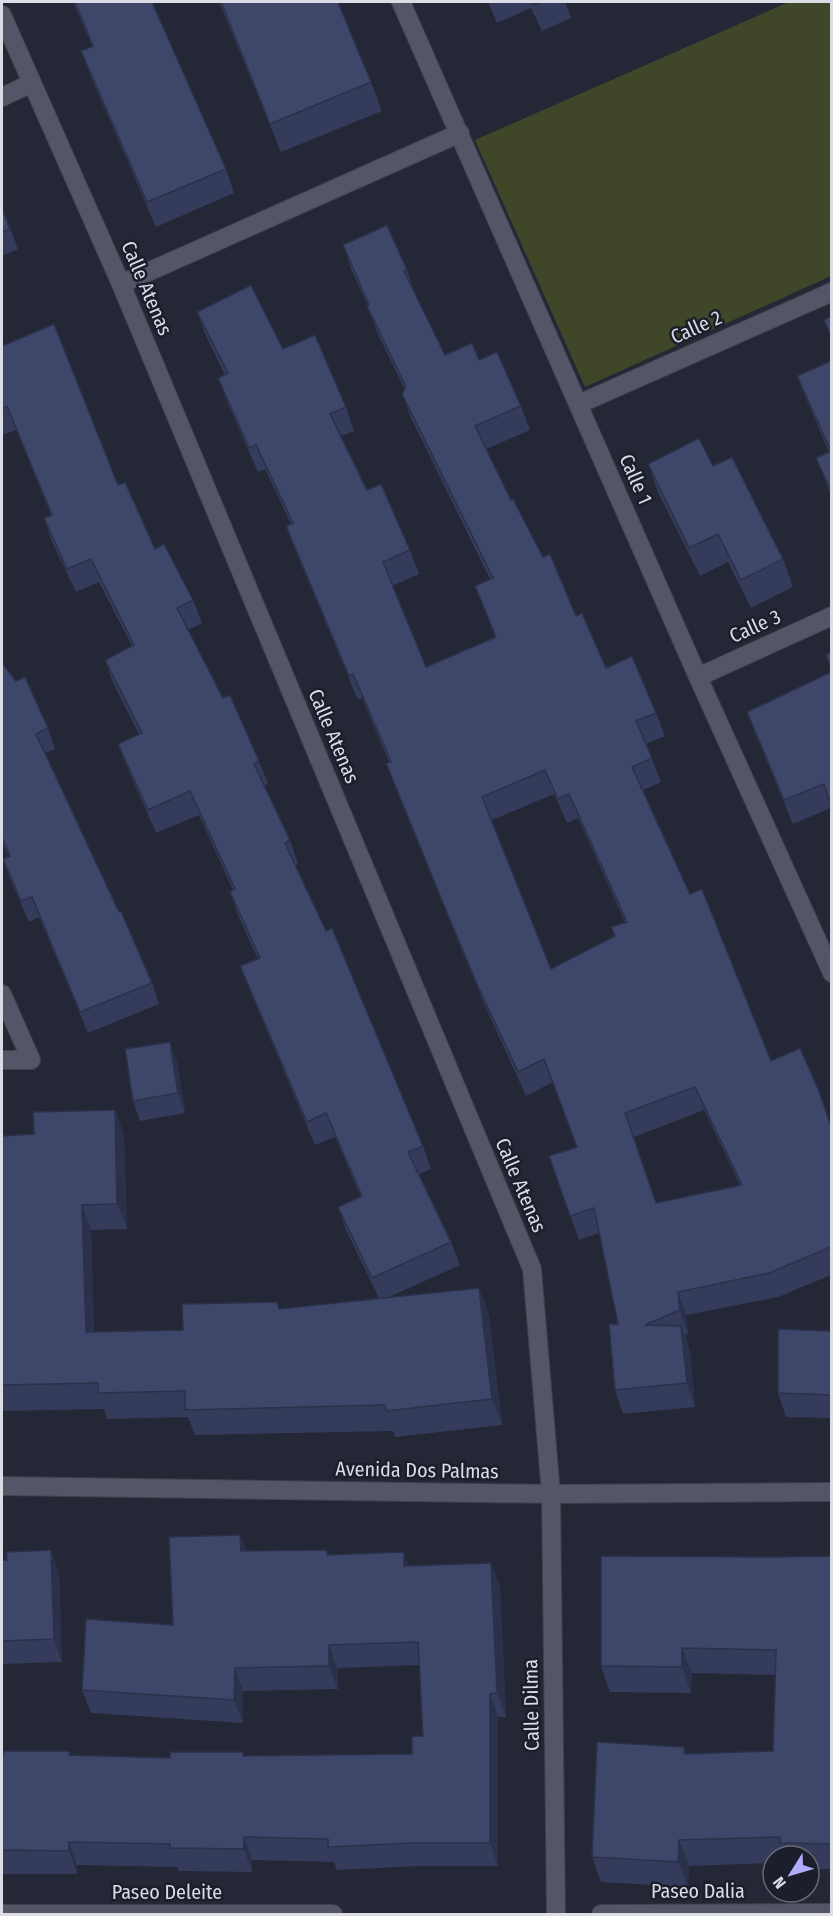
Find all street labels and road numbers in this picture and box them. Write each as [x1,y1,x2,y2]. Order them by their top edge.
street label: Calle Atenas [116,237,178,339]
street label: Calle 2 [667,305,725,349]
street label: Calle 1 [614,450,658,508]
street label: Calle 3 [726,604,784,648]
street label: Calle Atenas [303,685,365,787]
street label: Calle Atenas [490,1134,552,1236]
street label: Avenida Dos Palmas [335,1457,499,1483]
street label: Calle Dilma [518,1659,544,1751]
street label: Paseo Dalia [651,1879,745,1903]
street label: Paseo Deleite [112,1880,222,1904]

